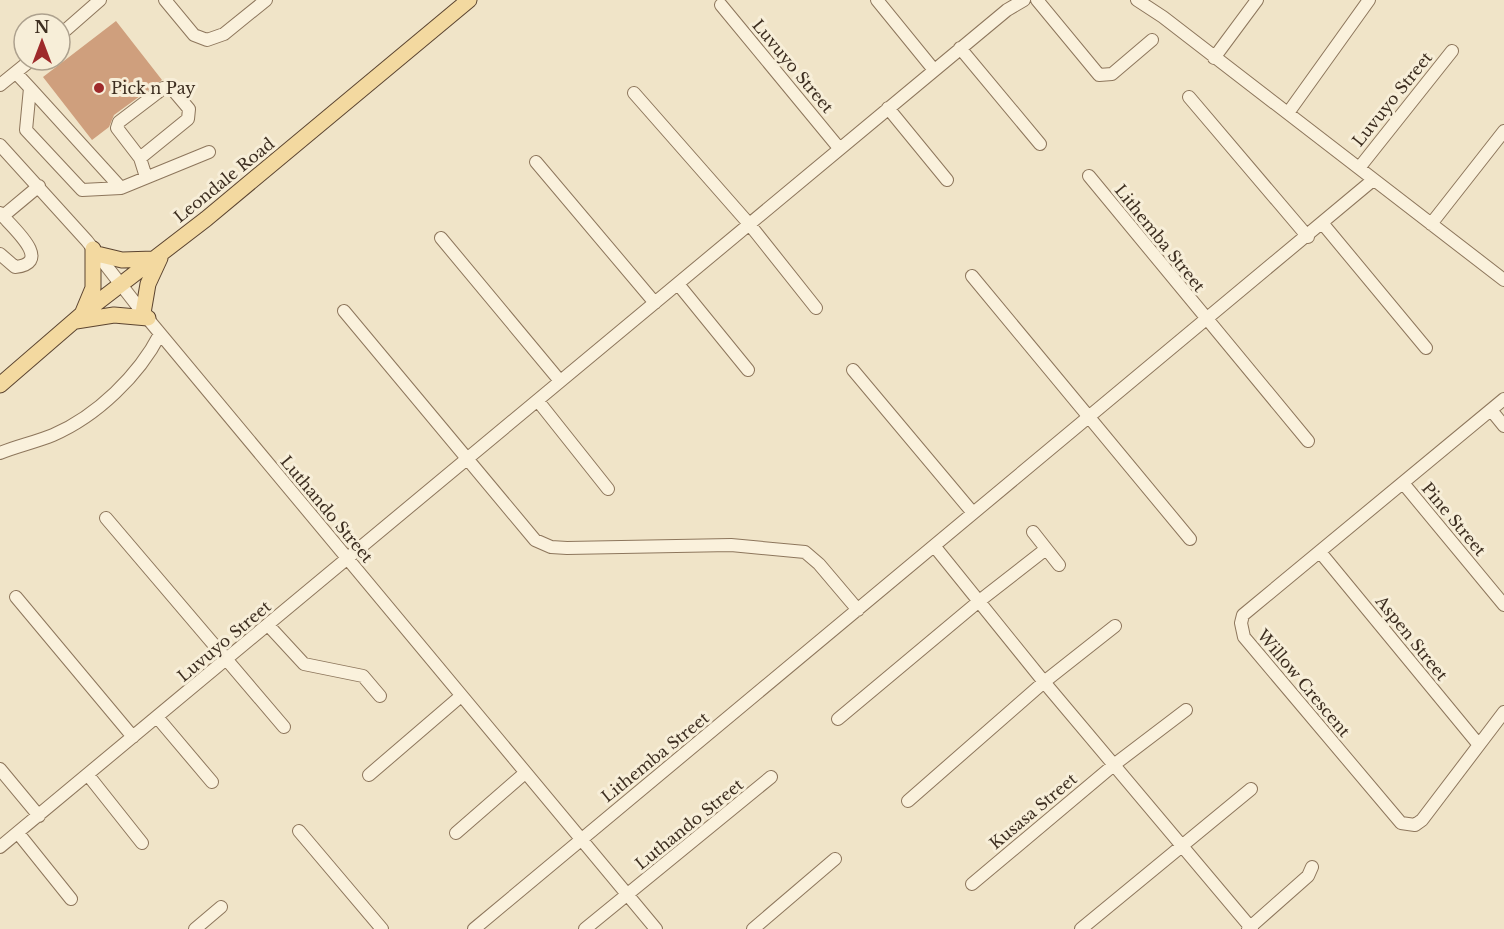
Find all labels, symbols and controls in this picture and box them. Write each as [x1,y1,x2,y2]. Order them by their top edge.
north arrow [12,12,72,72]
street label: Luvuyo Street [748,15,838,117]
text: N [34,17,50,37]
street label: Luvuyo Street [1348,48,1436,150]
place label: Pick n Pay [111,78,196,98]
marker: Pick n Pay [92,81,106,95]
street label: Leondale Road [170,133,278,227]
street label: Lithemba Street [1111,180,1209,296]
street label: Luthando Street [277,452,377,566]
street label: Pine Street [1418,478,1490,560]
street label: Aspen Street [1371,591,1452,684]
street label: Luvuyo Street [173,596,275,686]
street label: Willow Crescent [1253,624,1355,741]
street label: Lithemba Street [597,708,713,806]
street label: Kusasa Street [985,769,1081,853]
street label: Luthando Street [631,774,747,874]

